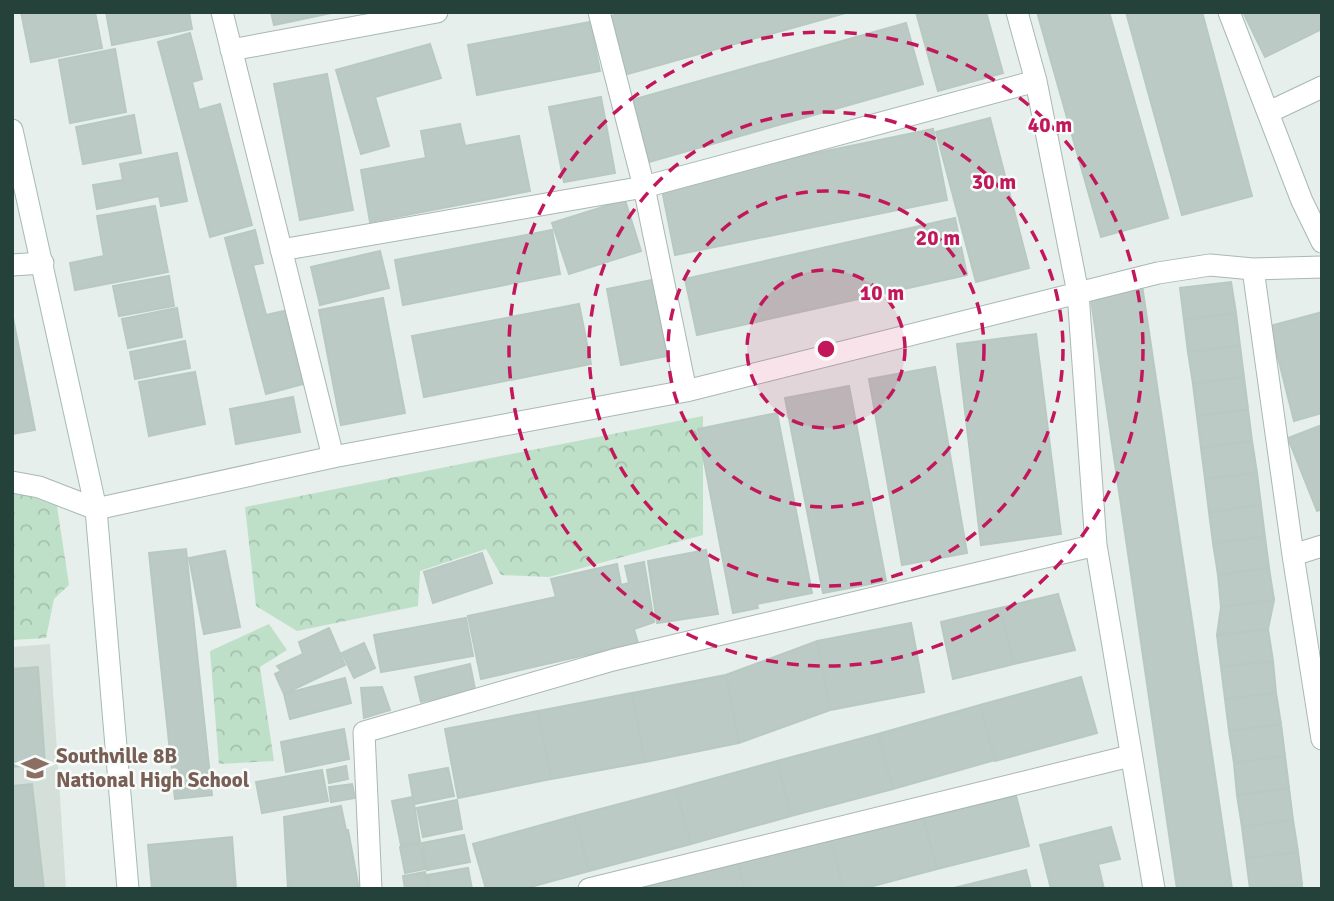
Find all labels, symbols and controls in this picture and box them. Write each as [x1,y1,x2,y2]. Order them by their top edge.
text: 40 m [1028,112,1072,138]
text: 30 m [972,169,1016,195]
text: 20 m [916,225,960,251]
text: 10 m [860,280,904,306]
centre of rings [814,337,838,361]
place label: Southville 8B National High School [56,743,250,793]
school or university icon: Southville 8B National High School [20,753,50,783]

